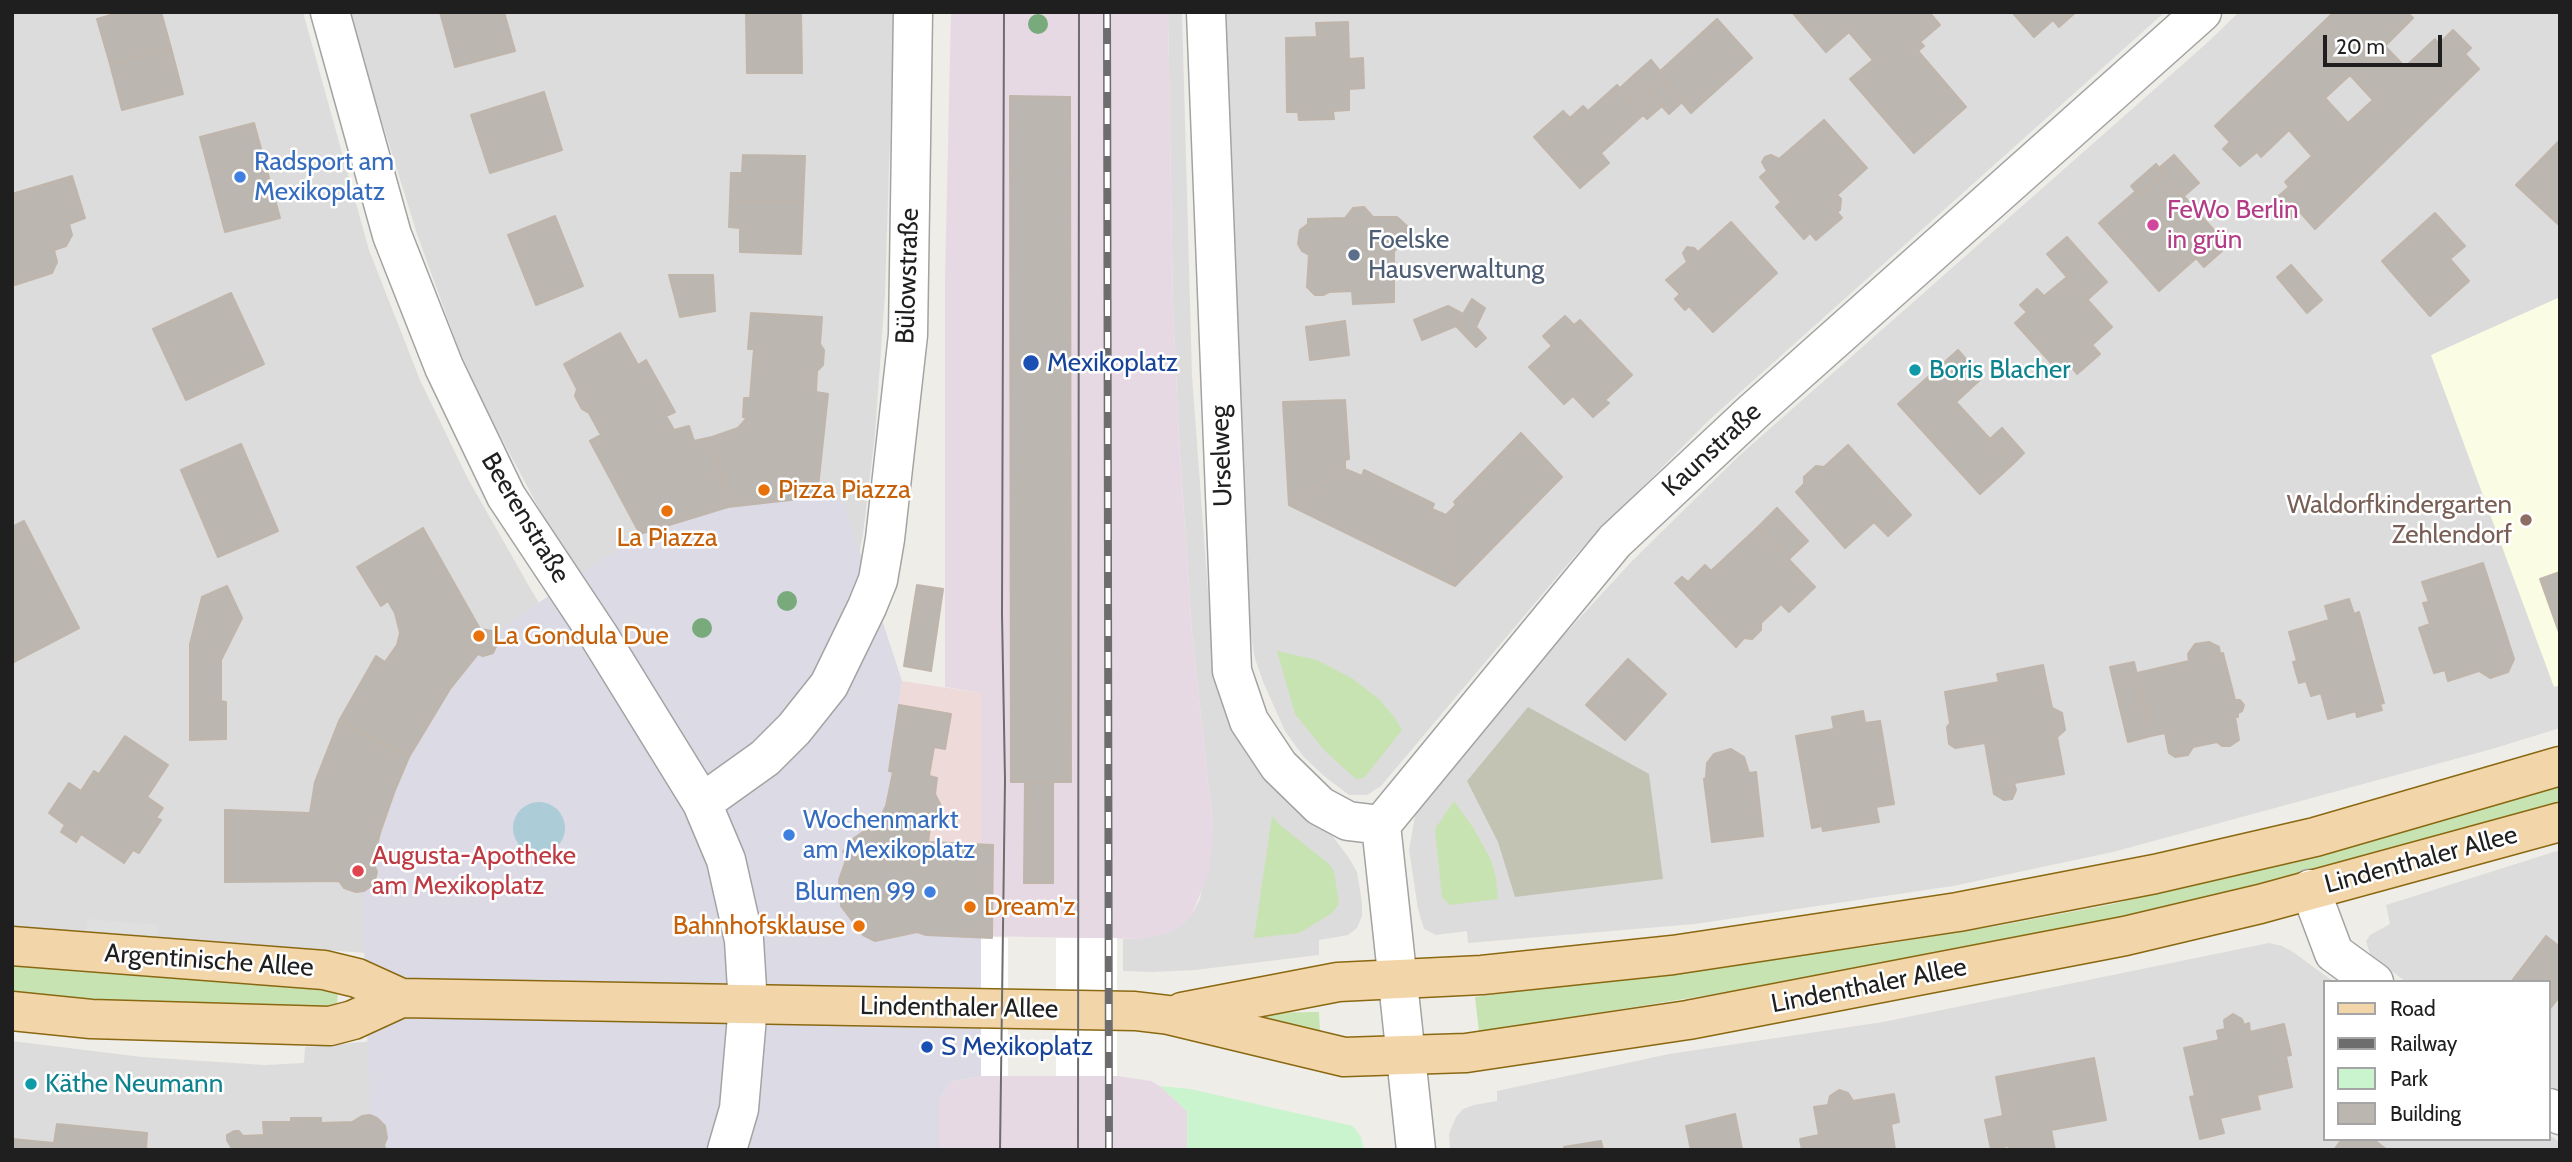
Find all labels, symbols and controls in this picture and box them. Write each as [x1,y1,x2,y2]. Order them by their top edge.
scale bar [2327,21,2446,65]
text: 20 m [2336,34,2385,59]
place label: Radsport am Mexikoplatz [254,146,394,208]
marker: Radsport am Mexikoplatz [232,169,248,185]
place label: FeWo Berlin in grün [2167,194,2299,256]
street label: Bülowstraße [890,207,926,345]
marker: FeWo Berlin in grün [2145,217,2161,233]
place label: Foelske Hausverwaltung [1368,224,1544,286]
marker: Foelske Hausverwaltung [1346,247,1362,263]
place label: Mexikoplatz [1047,347,1178,379]
marker: Mexikoplatz [1021,353,1041,373]
place label: Boris Blacher [1929,354,2071,386]
marker: Boris Blacher [1907,362,1923,378]
street label: Kaunstraße [1656,396,1768,504]
street label: Urselweg [1205,405,1239,507]
street label: Beerenstraße [474,447,576,589]
place label: Pizza Piazza [778,474,911,506]
marker: Pizza Piazza [756,482,772,498]
place label: Waldorfkindergarten Zehlendorf [2287,489,2512,550]
marker: La Piazza [659,503,675,519]
marker: Waldorfkindergarten Zehlendorf [2518,512,2534,528]
place label: La Piazza [616,522,718,554]
place label: La Gondula Due [493,620,669,652]
marker: La Gondula Due [471,628,487,644]
place label: Wochenmarkt am Mexikoplatz [803,804,975,866]
street label: Lindenthaler Allee [2321,819,2521,901]
marker: Wochenmarkt am Mexikoplatz [781,827,797,843]
place label: Augusta-Apotheke am Mexikoplatz [372,840,576,902]
marker: Augusta-Apotheke am Mexikoplatz [350,863,366,879]
place label: Blumen 99 [795,876,916,908]
marker: Blumen 99 [922,884,938,900]
place label: Dream'z [984,891,1075,923]
marker: Dream'z [962,899,978,915]
place label: Bahnhofsklause [673,910,845,942]
marker: Bahnhofsklause [851,918,867,934]
street label: Argentinische Allee [103,938,315,984]
street label: Lindenthaler Allee [1769,952,1969,1020]
legend [2324,980,2551,1141]
street label: Lindenthaler Allee [860,991,1058,1025]
text: Road [2390,996,2436,1021]
place label: S Mexikoplatz [941,1031,1093,1063]
text: Railway [2390,1031,2457,1056]
marker: S Mexikoplatz [919,1039,935,1055]
text: Park [2390,1066,2428,1091]
place label: Käthe Neumann [45,1068,223,1100]
marker: Käthe Neumann [23,1076,39,1092]
text: Building [2390,1101,2461,1126]

